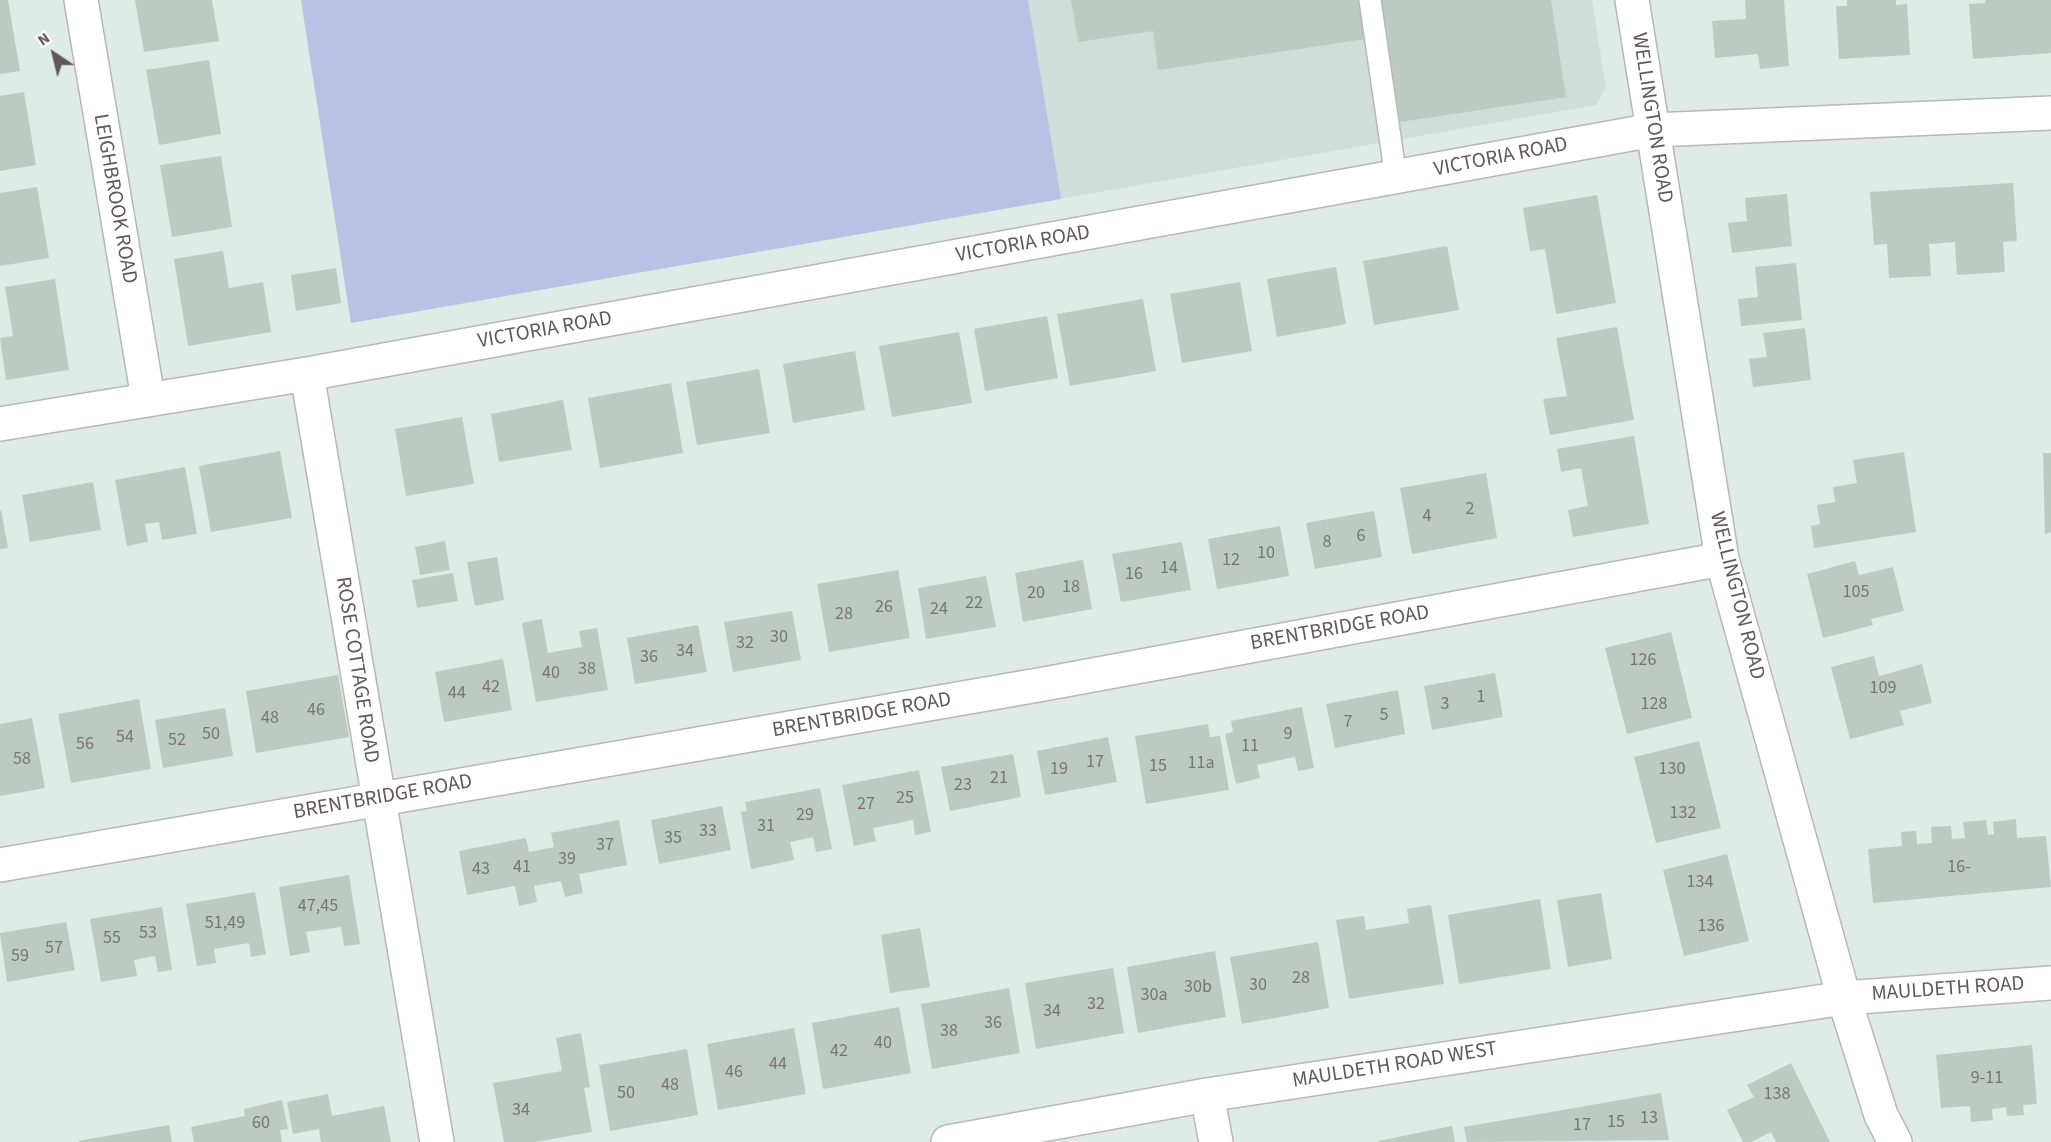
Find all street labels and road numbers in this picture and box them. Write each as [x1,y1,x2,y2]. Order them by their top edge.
street label: WELLINGTON ROAD [1625,31,1677,205]
street label: LEIGHBROOK ROAD [87,112,141,286]
street label: VICTORIA ROAD [1432,133,1570,183]
street label: VICTORIA ROAD [954,221,1092,269]
street label: VICTORIA ROAD [476,307,614,355]
street label: WELLINGTON ROAD [1703,509,1769,683]
street label: ROSE COTTAGE ROAD [329,575,383,765]
street label: BRENTBRIDGE ROAD [1249,601,1431,657]
street label: BRENTBRIDGE ROAD [771,688,953,744]
street label: BRENTBRIDGE ROAD [292,770,474,826]
street label: MAULDETH ROAD [1871,972,2025,1008]
street label: MAULDETH ROAD WEST [1291,1037,1499,1095]

